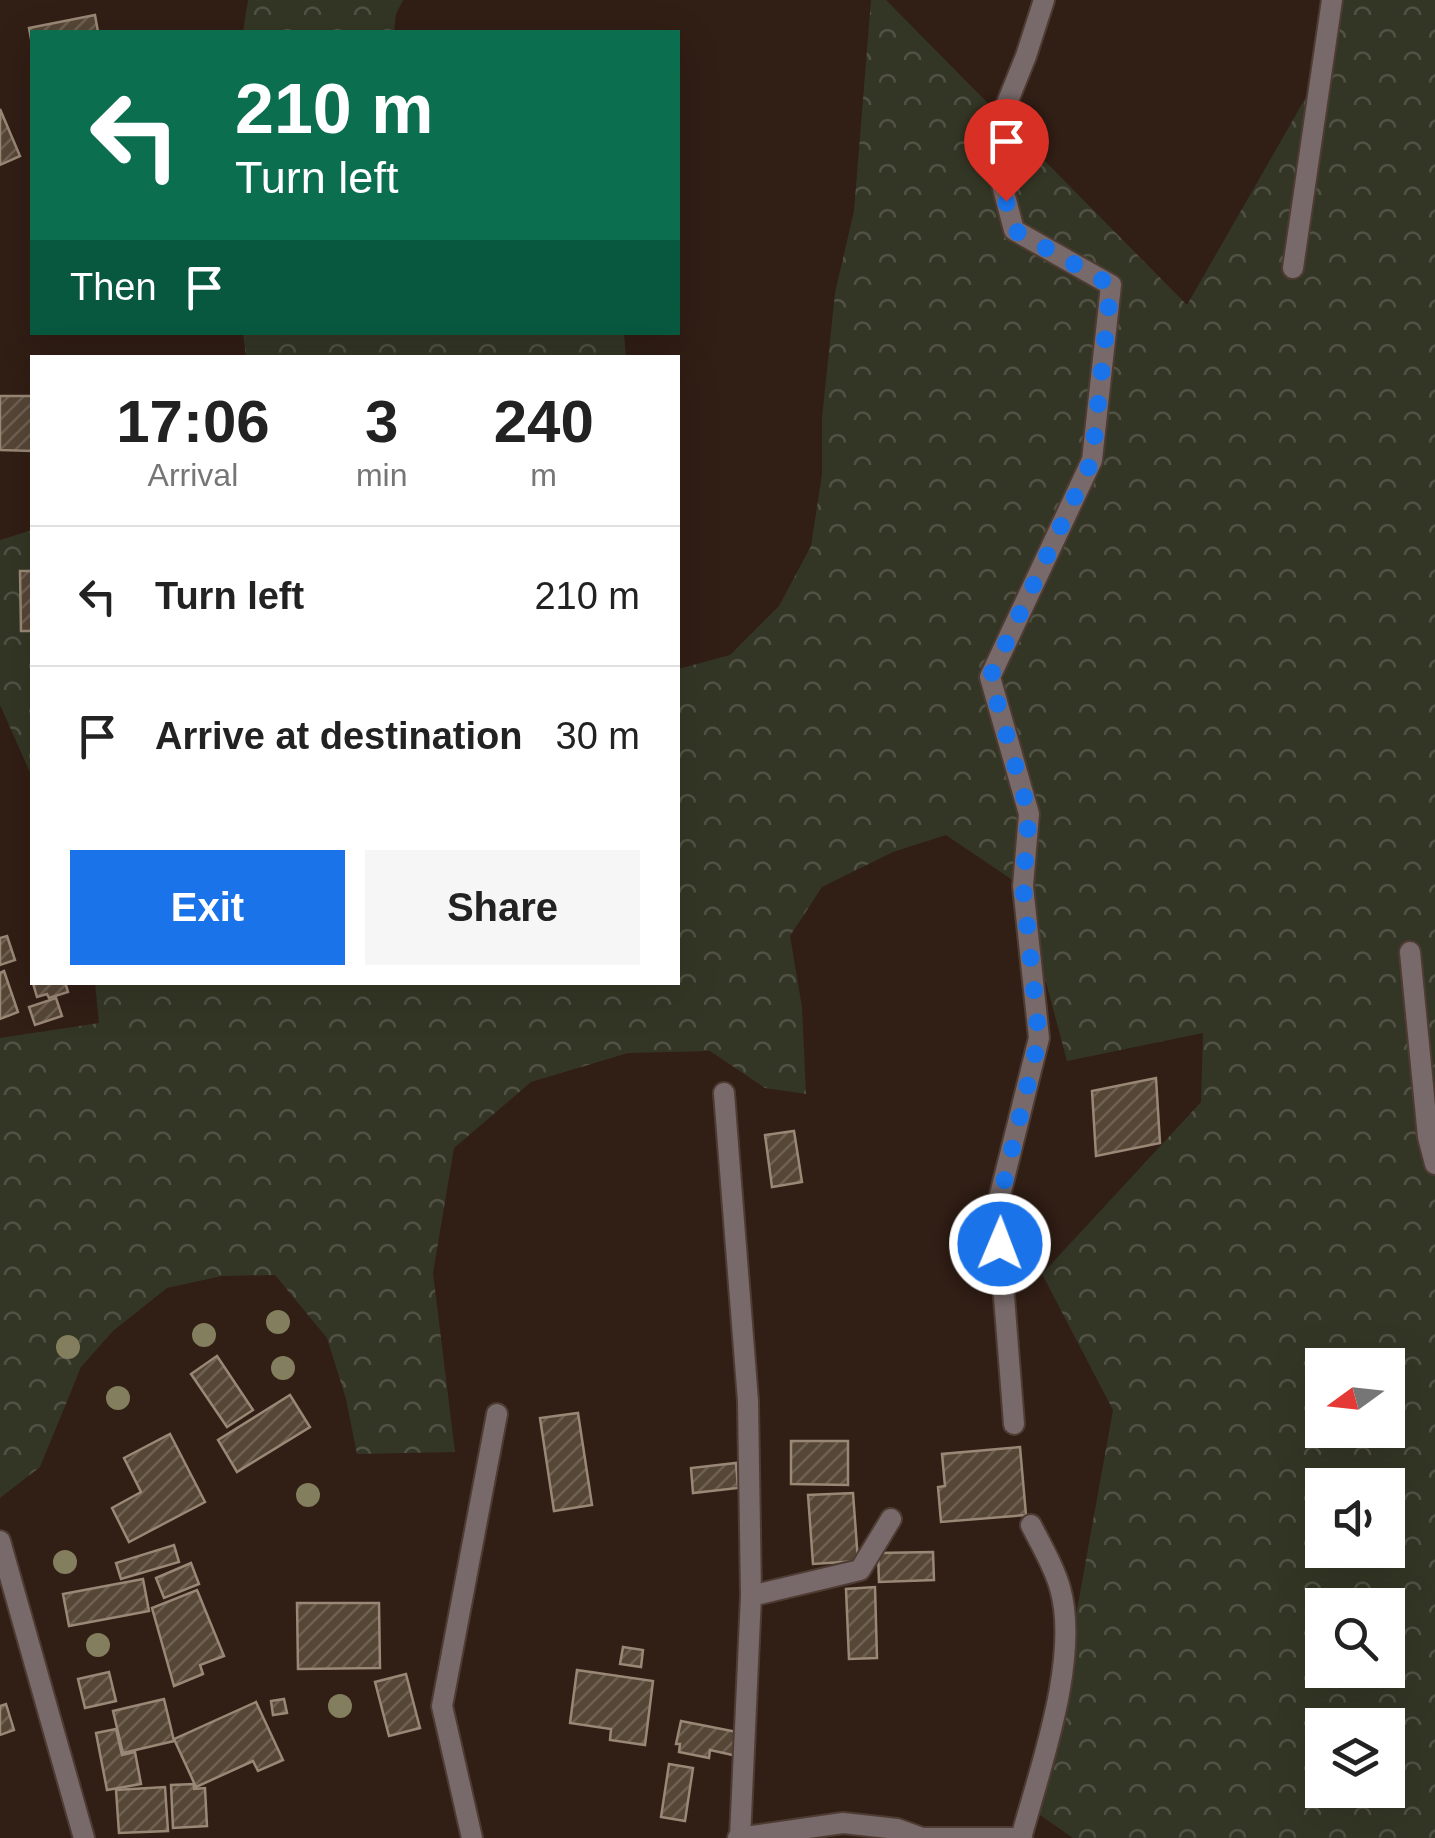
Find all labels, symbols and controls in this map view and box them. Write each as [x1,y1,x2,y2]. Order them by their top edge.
icon: left [70,70,200,200]
text: 210 m [235,70,433,148]
pin [964,99,1049,202]
icon: arrive [979,114,1034,169]
text: Turn left [235,152,398,203]
icon: arrive [177,260,232,315]
text: Then [70,266,157,308]
text: 17:06 [116,388,270,455]
text: 3 [365,388,398,455]
text: 240 [494,388,594,455]
text: Arrival [148,457,238,493]
text: min [356,457,407,493]
text: m [530,457,557,493]
icon: left [70,569,125,624]
text: Turn left [155,575,304,617]
text: 210 m [534,575,640,617]
icon: arrive [70,709,125,764]
text: Arrive at destination [155,715,522,757]
text: 30 m [556,715,640,757]
button: Exit [70,850,345,965]
button: Share [365,850,640,965]
position arrow [948,1192,1052,1296]
north arrow [1305,1348,1405,1448]
map controls [1305,1348,1405,1808]
button: sound [1305,1468,1405,1568]
button: search [1305,1588,1405,1688]
button: layers [1305,1708,1405,1808]

